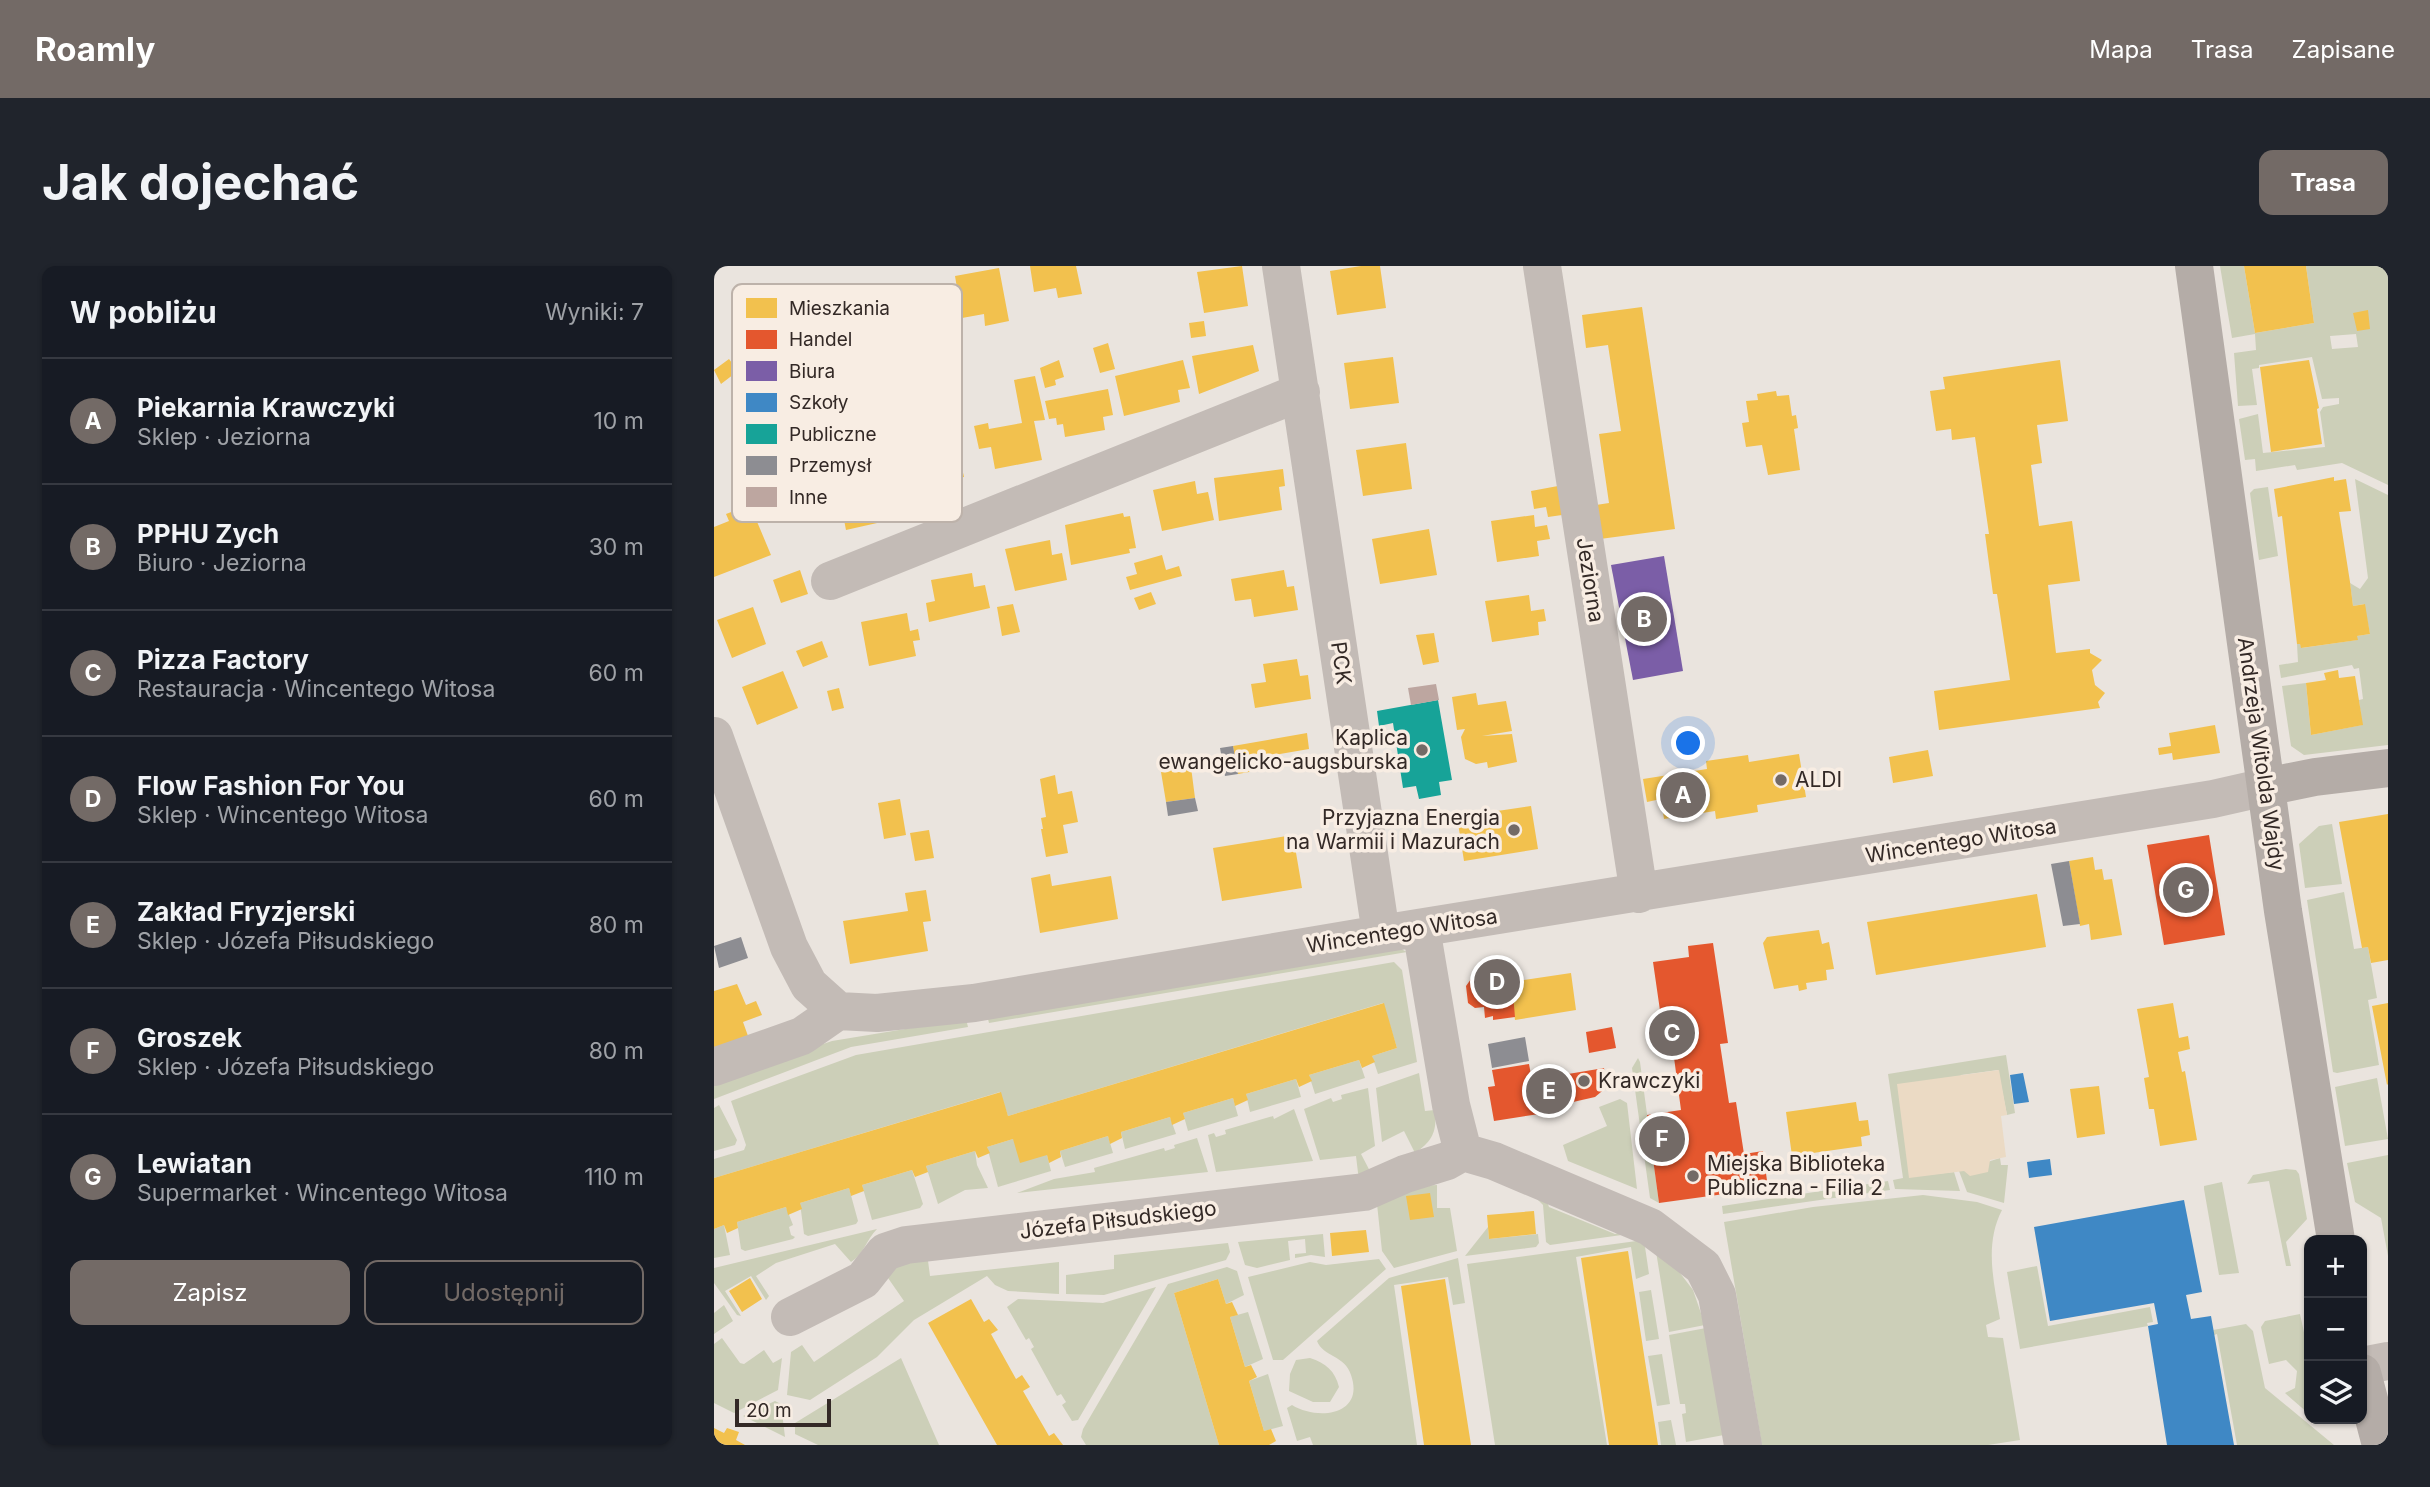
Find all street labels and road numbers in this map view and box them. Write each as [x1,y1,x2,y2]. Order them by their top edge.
street label: Jeziorna [1571,536,1610,624]
street label: Andrzeja Witolda Wajdy [2233,635,2290,873]
street label: PCK [1326,640,1357,686]
street label: Wincentego Witosa [1864,813,2058,868]
street label: Wincentego Witosa [1305,903,1499,958]
street label: Józefa Piłsudskiego [1018,1195,1218,1244]

